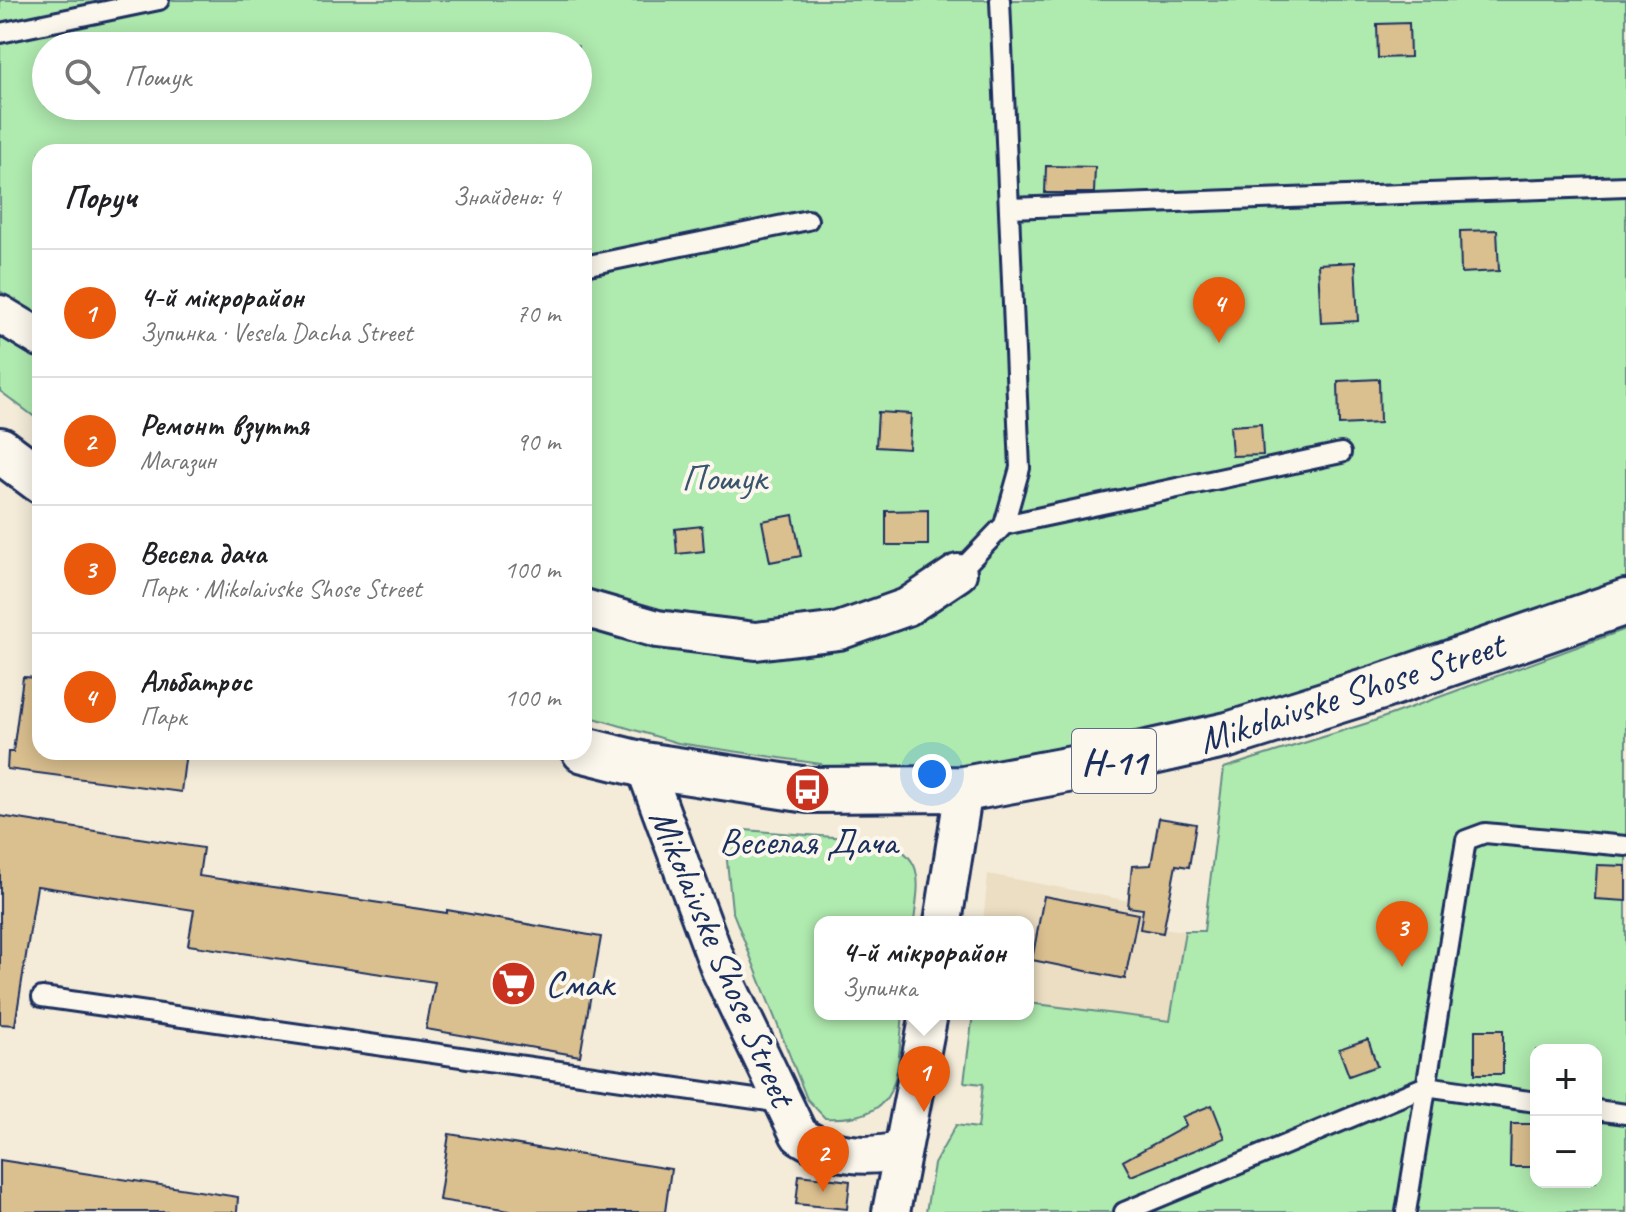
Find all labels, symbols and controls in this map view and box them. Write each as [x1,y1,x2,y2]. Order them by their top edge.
search box [32,32,592,120]
icon: search [60,54,104,98]
text: Пошук [124,57,191,95]
text: Поруч [64,175,137,218]
text: Знайдено: 4 [453,180,560,213]
pin: 4 [1193,277,1245,343]
text: 4-й мікрорайон [140,278,304,316]
text: 1 [84,297,96,330]
text: 70 m [516,297,560,330]
text: Зупинка · Vesela Dacha Street [140,316,412,349]
text: Ремонт взуття [140,406,309,444]
text: 2 [84,425,96,458]
text: 90 m [516,425,560,458]
text: Магазин [140,444,216,477]
park label: Пошук [682,454,770,501]
text: Весела дача [140,534,266,572]
text: 3 [84,553,96,586]
text: 100 m [504,553,560,586]
text: Парк · Mikolaivske Shose Street [140,572,421,605]
street label: Mikolaivske Shose Street [1193,620,1513,764]
text: Альбатрос [140,662,252,700]
text: 4 [84,681,96,714]
text: 100 m [504,681,560,714]
text: Парк [140,700,186,733]
road number: Н-11 [1072,729,1156,793]
your location [912,754,952,794]
bus stop icon: Веселая Дача [784,766,832,814]
street label: Mikolaivske Shose Street [639,802,808,1116]
place label: Веселая Дача [719,818,900,865]
pin: 3 [1376,901,1428,967]
popup [814,916,1034,1020]
text: 4-й мікрорайон [842,933,1006,971]
supermarket icon: Смак [490,959,538,1007]
place label: Смак [545,960,617,1007]
text: Зупинка [842,971,917,1004]
map controls [1530,1044,1602,1188]
button: + [1530,1044,1602,1116]
pin: 1 [898,1046,950,1112]
button: − [1530,1116,1602,1188]
pin: 2 [797,1126,849,1192]

